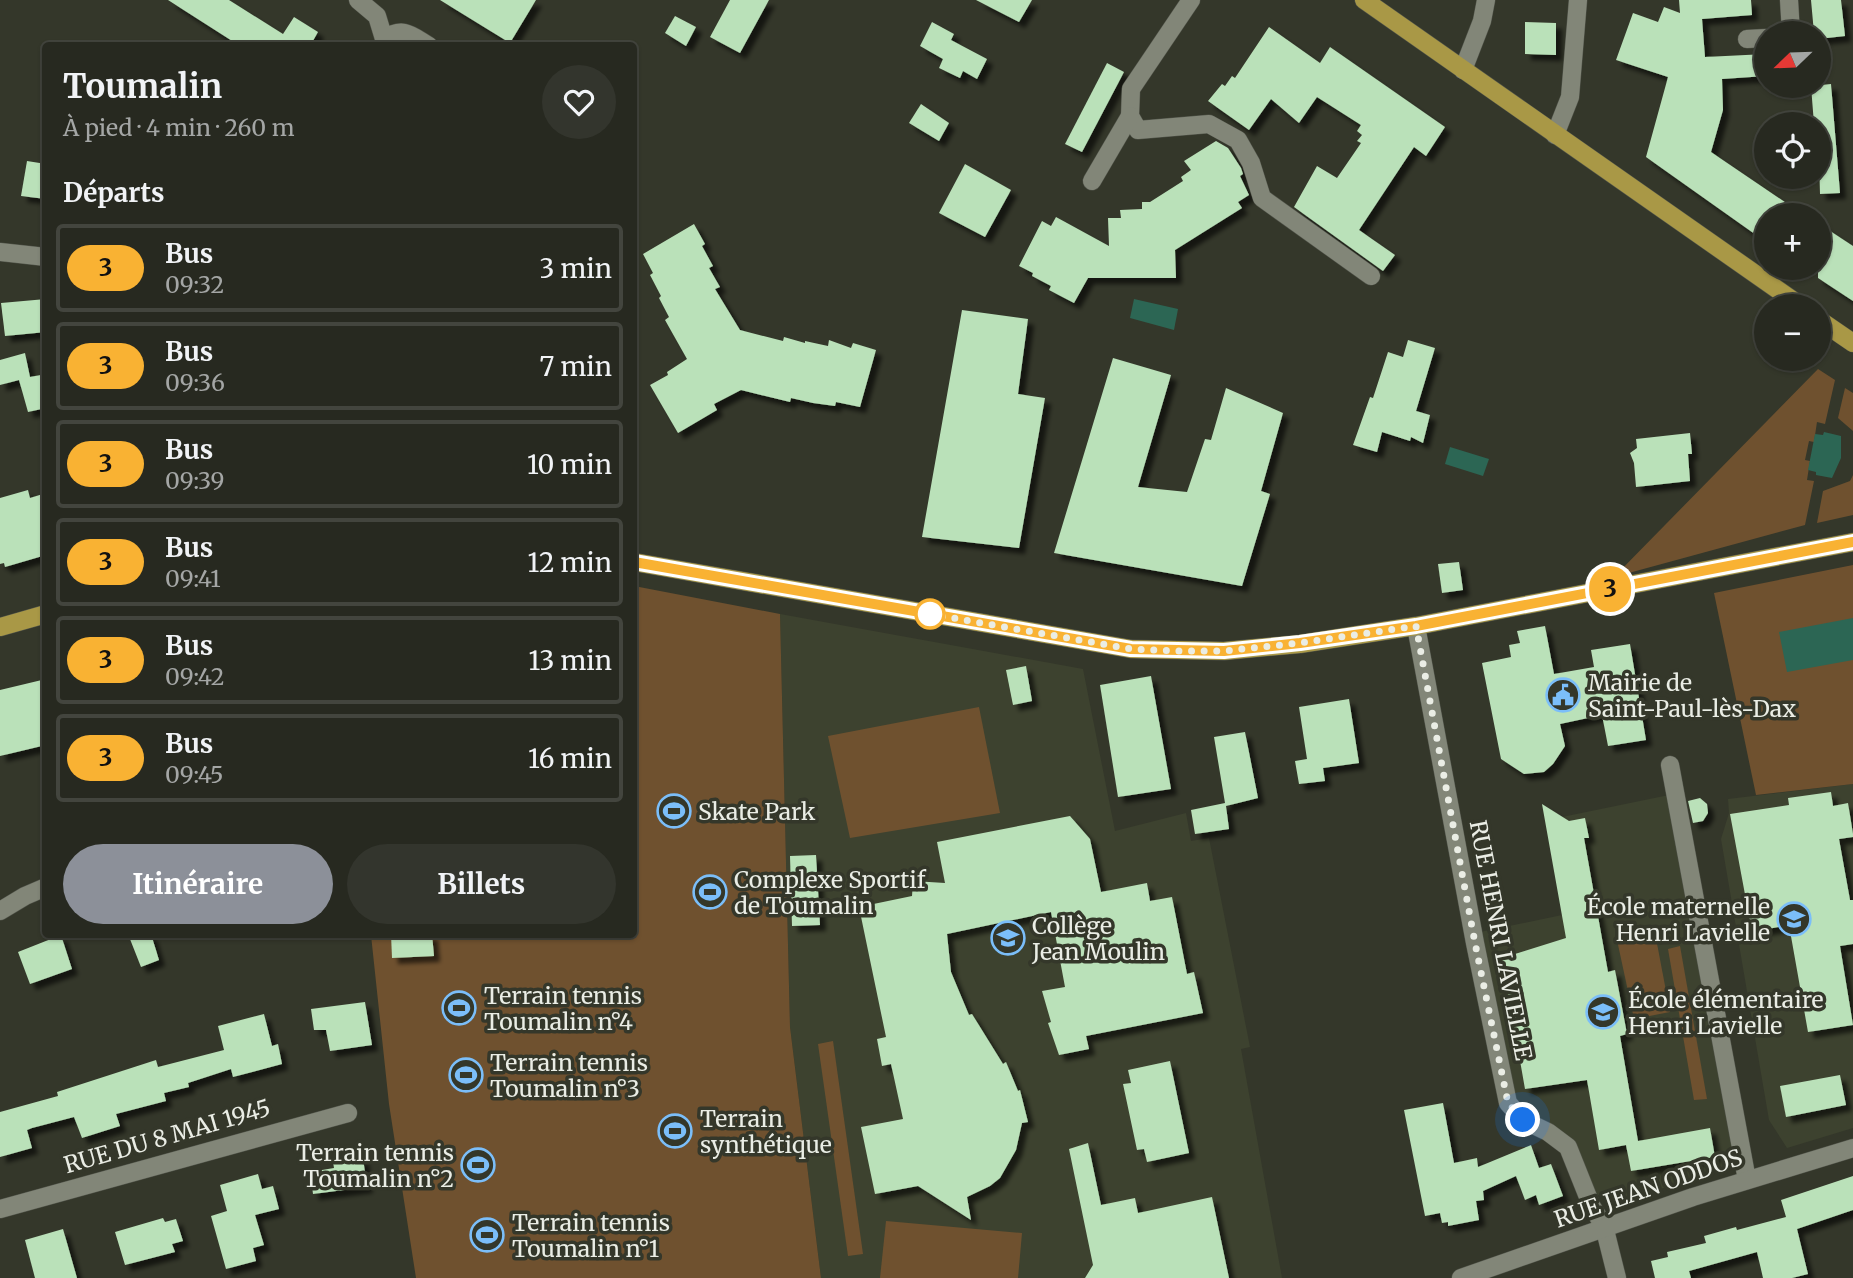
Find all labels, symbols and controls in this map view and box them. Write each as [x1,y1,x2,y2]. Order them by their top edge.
north arrow [1754,21,1830,98]
map controls [1754,21,1831,371]
button: heart [542,65,616,139]
text: Toumalin [63,66,222,107]
button: locate [1754,112,1831,189]
text: À pied · 4 min · 260 m [63,113,294,142]
text: Départs [63,176,164,209]
button: + [1754,203,1831,280]
text: Bus [165,237,213,270]
text: 3 [99,252,112,283]
text: 3 min [540,252,612,285]
text: 09:32 [165,270,224,299]
button: − [1754,294,1831,371]
text: Bus [165,335,213,368]
text: 3 [99,350,112,381]
text: 7 min [540,350,612,383]
text: 09:36 [165,368,225,397]
text: Bus [165,433,213,466]
text: 3 [99,448,112,479]
text: 10 min [527,448,612,481]
text: 09:39 [165,466,225,495]
text: Bus [165,531,213,564]
text: 3 [99,546,112,577]
text: 12 min [528,546,612,579]
text: 09:41 [165,564,221,593]
line badge: 3 [1587,566,1633,612]
text: 3 [1603,573,1617,604]
unlabelled marker [915,599,945,629]
text: Bus [165,629,213,662]
text: 3 [99,644,112,675]
text: 13 min [528,644,612,677]
text: 09:42 [165,662,224,691]
place label: Mairie de Saint-Paul-lès-Dax [1588,668,1796,723]
public building icon: Mairie de Saint-Paul-lès-Dax [1544,676,1582,714]
text: Bus [165,727,213,760]
text: 3 [99,742,112,773]
text: 16 min [528,742,612,775]
text: 09:45 [165,760,223,789]
sports icon: Skate Park [655,792,693,830]
place label: Skate Park [698,797,816,826]
street label: RUE HENRI LAVIELLE [1463,818,1539,1063]
button: Itinéraire [63,844,333,924]
button: Billets [347,844,616,924]
place label: Complexe Sportif de Toumalin [734,865,927,920]
sports icon: Complexe Sportif de Toumalin [691,873,729,911]
place label: École maternelle Henri Lavielle [1587,892,1770,947]
school or university icon: École maternelle Henri Lavielle [1775,900,1813,938]
place label: Collège Jean Moulin [1031,911,1165,966]
school or university icon: Collège Jean Moulin [989,919,1027,957]
place label: Terrain tennis Toumalin n°4 [484,981,642,1036]
place label: École élémentaire Henri Lavielle [1628,985,1823,1040]
sports icon: Terrain tennis Toumalin n°4 [440,989,478,1027]
school or university icon: École élémentaire Henri Lavielle [1584,993,1622,1031]
place label: Terrain tennis Toumalin n°3 [490,1048,648,1103]
sports icon: Terrain tennis Toumalin n°3 [447,1056,485,1094]
street label: RUE DU 8 MAI 1945 [60,1093,274,1179]
your location [1505,1102,1540,1137]
place label: Terrain synthétique [700,1104,832,1159]
sports icon: Terrain synthétique [656,1112,694,1150]
place label: Terrain tennis Toumalin n°2 [296,1138,454,1193]
street label: RUE JEAN ODDOS [1550,1142,1746,1234]
sports icon: Terrain tennis Toumalin n°2 [459,1146,497,1184]
place label: Terrain tennis Toumalin n°1 [512,1208,670,1263]
sports icon: Terrain tennis Toumalin n°1 [468,1216,506,1254]

